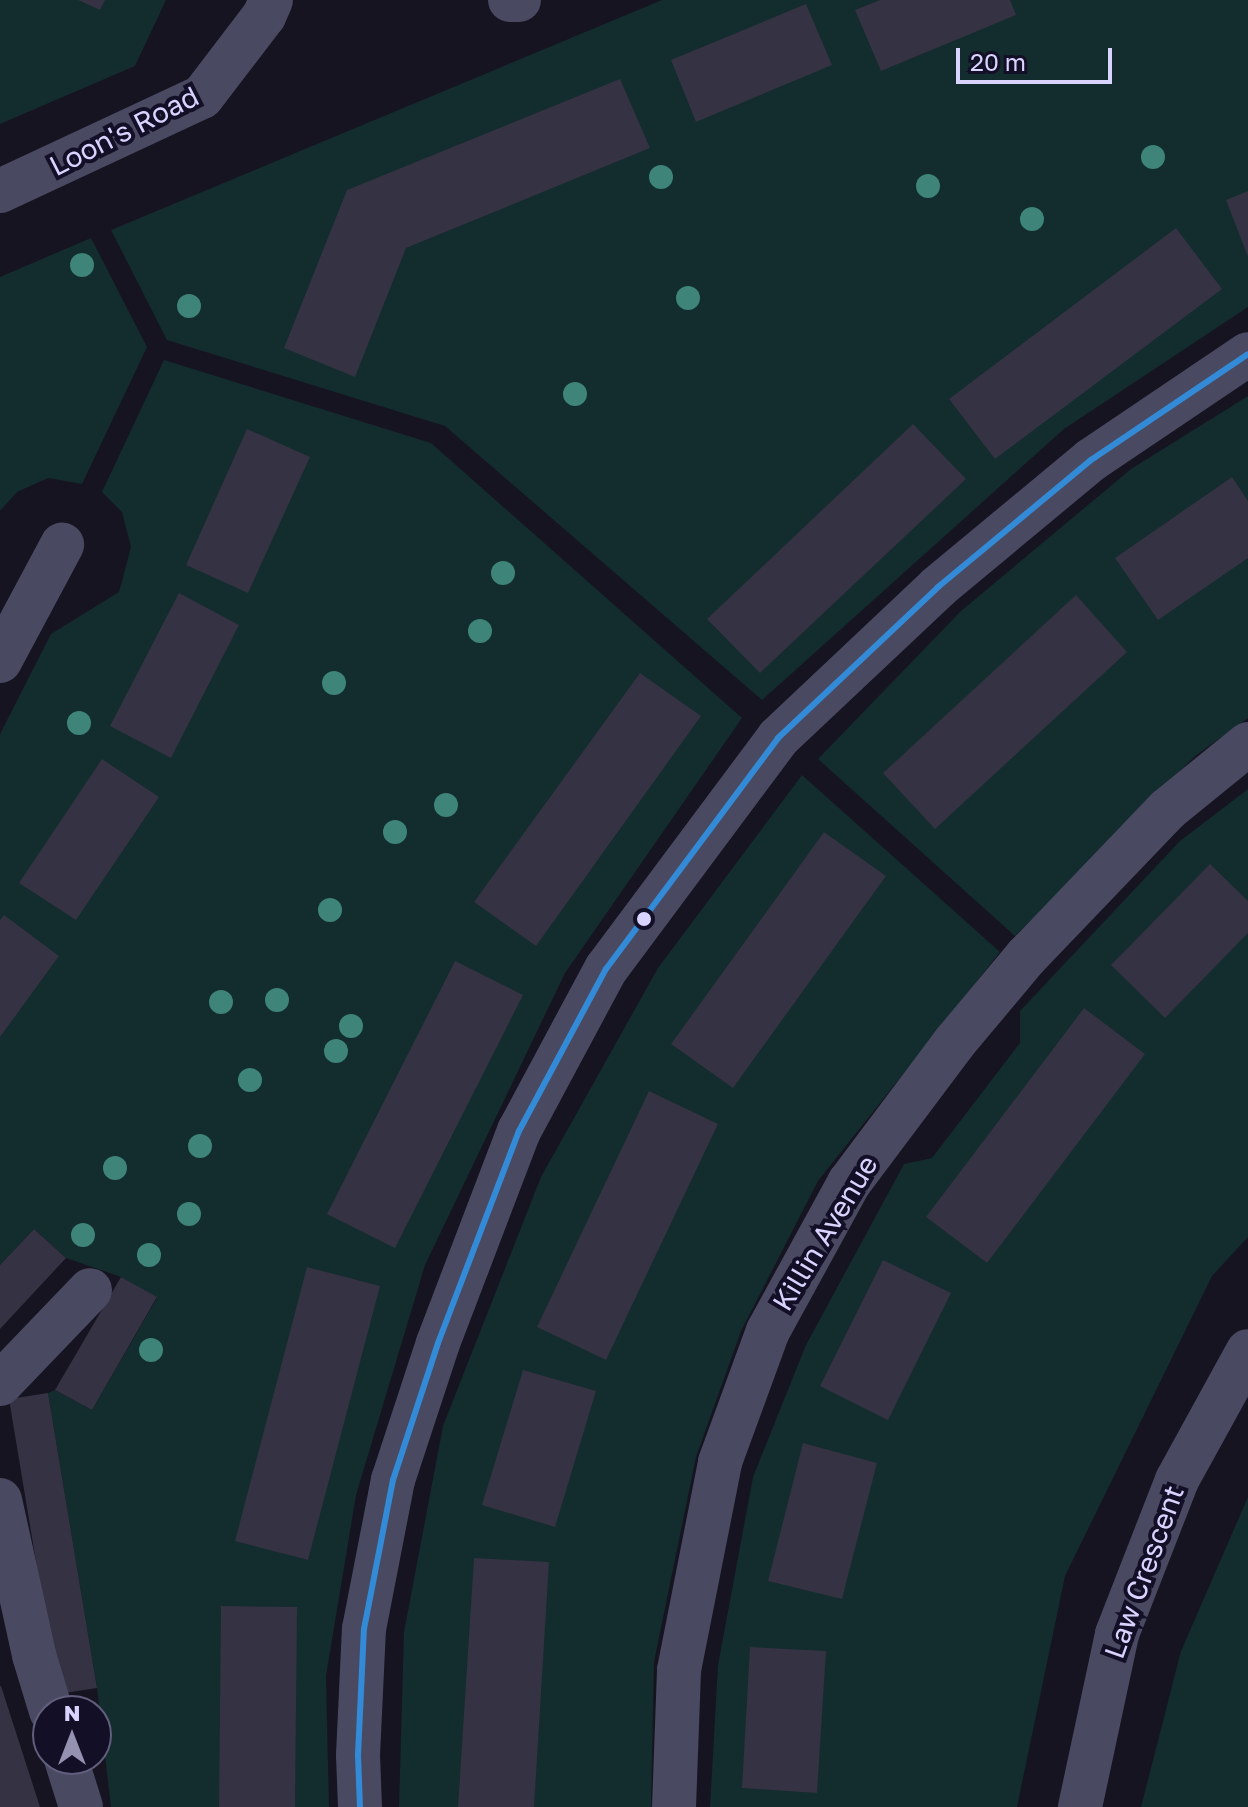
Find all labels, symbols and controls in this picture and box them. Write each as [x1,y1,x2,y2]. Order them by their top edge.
scale bar [960,32,1116,82]
text: 20 m [970,47,1026,76]
street label: Loon's Road [44,79,204,183]
unlabelled marker [636,911,652,927]
street label: Killin Avenue [765,1149,885,1317]
street label: Law Crescent [1097,1481,1191,1663]
north arrow [32,1695,112,1775]
text: N [64,1699,80,1726]

